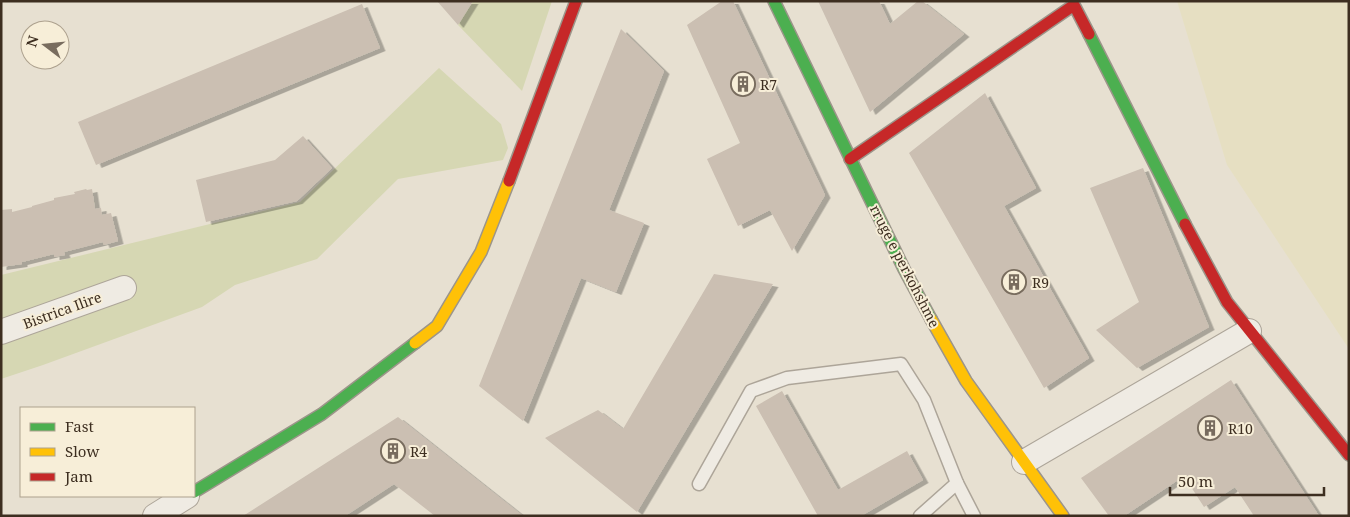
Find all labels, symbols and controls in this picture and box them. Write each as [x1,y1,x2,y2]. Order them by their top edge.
north arrow [20,20,70,70]
text: N [21,33,43,49]
building icon: R7 [730,71,756,97]
place label: R7 [760,75,777,94]
street label: rruge e perkohshme [866,201,944,331]
building icon: R9 [1001,269,1027,295]
place label: R9 [1032,273,1049,292]
street label: Bistrica Ilire [20,287,104,333]
legend [20,407,195,497]
building icon: R10 [1197,415,1223,441]
text: Fast [65,416,94,436]
place label: R10 [1228,419,1253,438]
building icon: R4 [380,438,406,464]
text: Slow [65,441,99,461]
place label: R4 [410,442,427,461]
scale bar [1170,464,1324,496]
text: Jam [64,466,93,486]
text: 50 m [1178,471,1213,491]

